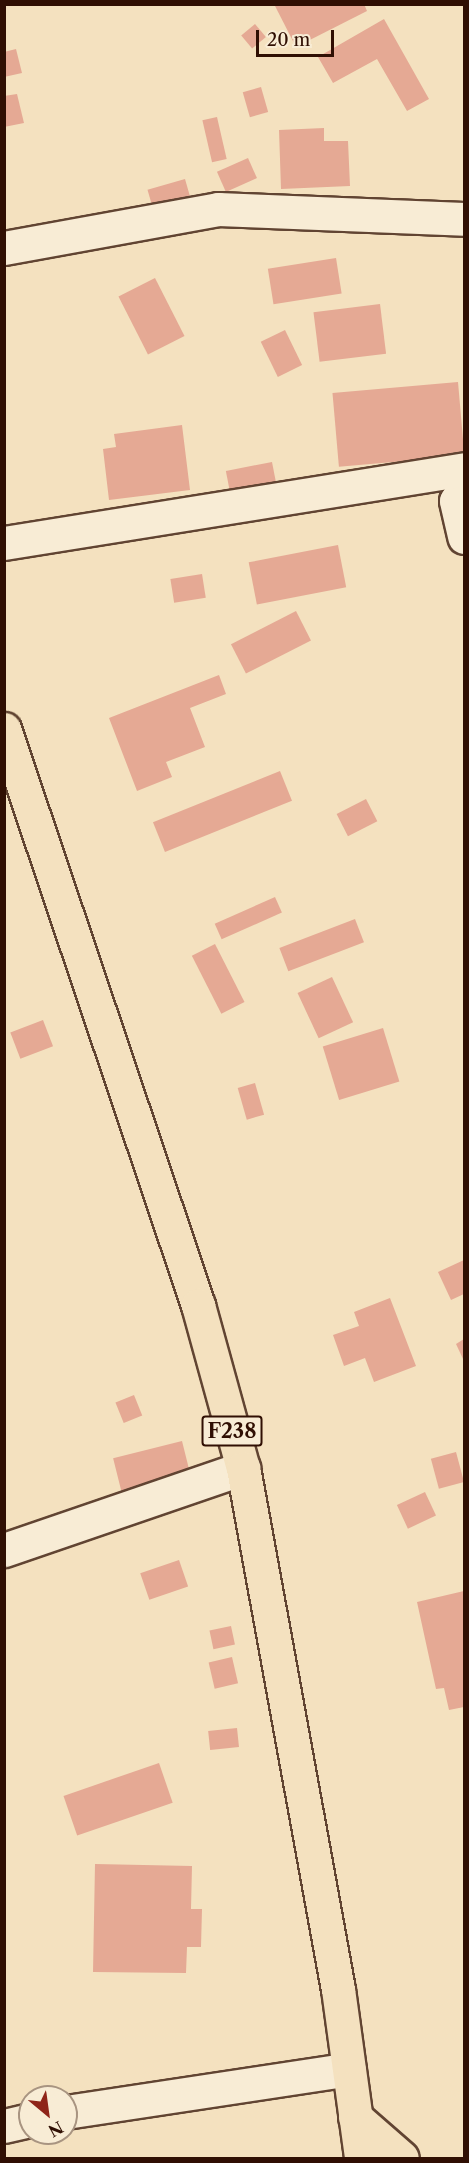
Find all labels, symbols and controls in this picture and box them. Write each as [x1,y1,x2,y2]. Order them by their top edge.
scale bar [259,18,337,56]
text: 20 m [267,29,310,51]
road number: F238 [200,1414,264,1448]
north arrow [18,2085,78,2145]
text: N [45,2117,67,2141]

